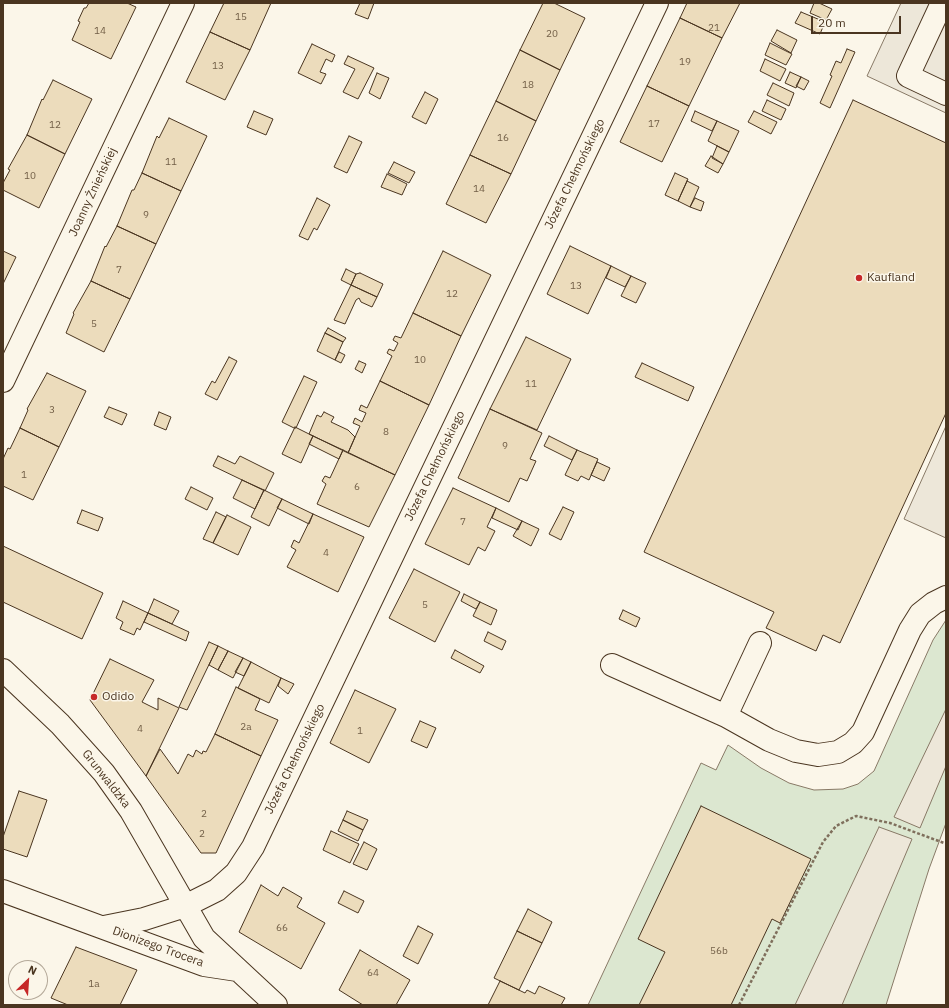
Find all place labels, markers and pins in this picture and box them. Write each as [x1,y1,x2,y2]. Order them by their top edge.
place label: Kaufland [867,271,915,285]
marker: Kaufland [854,273,864,283]
place label: Odido [102,690,134,704]
marker: Odido [89,692,99,702]

